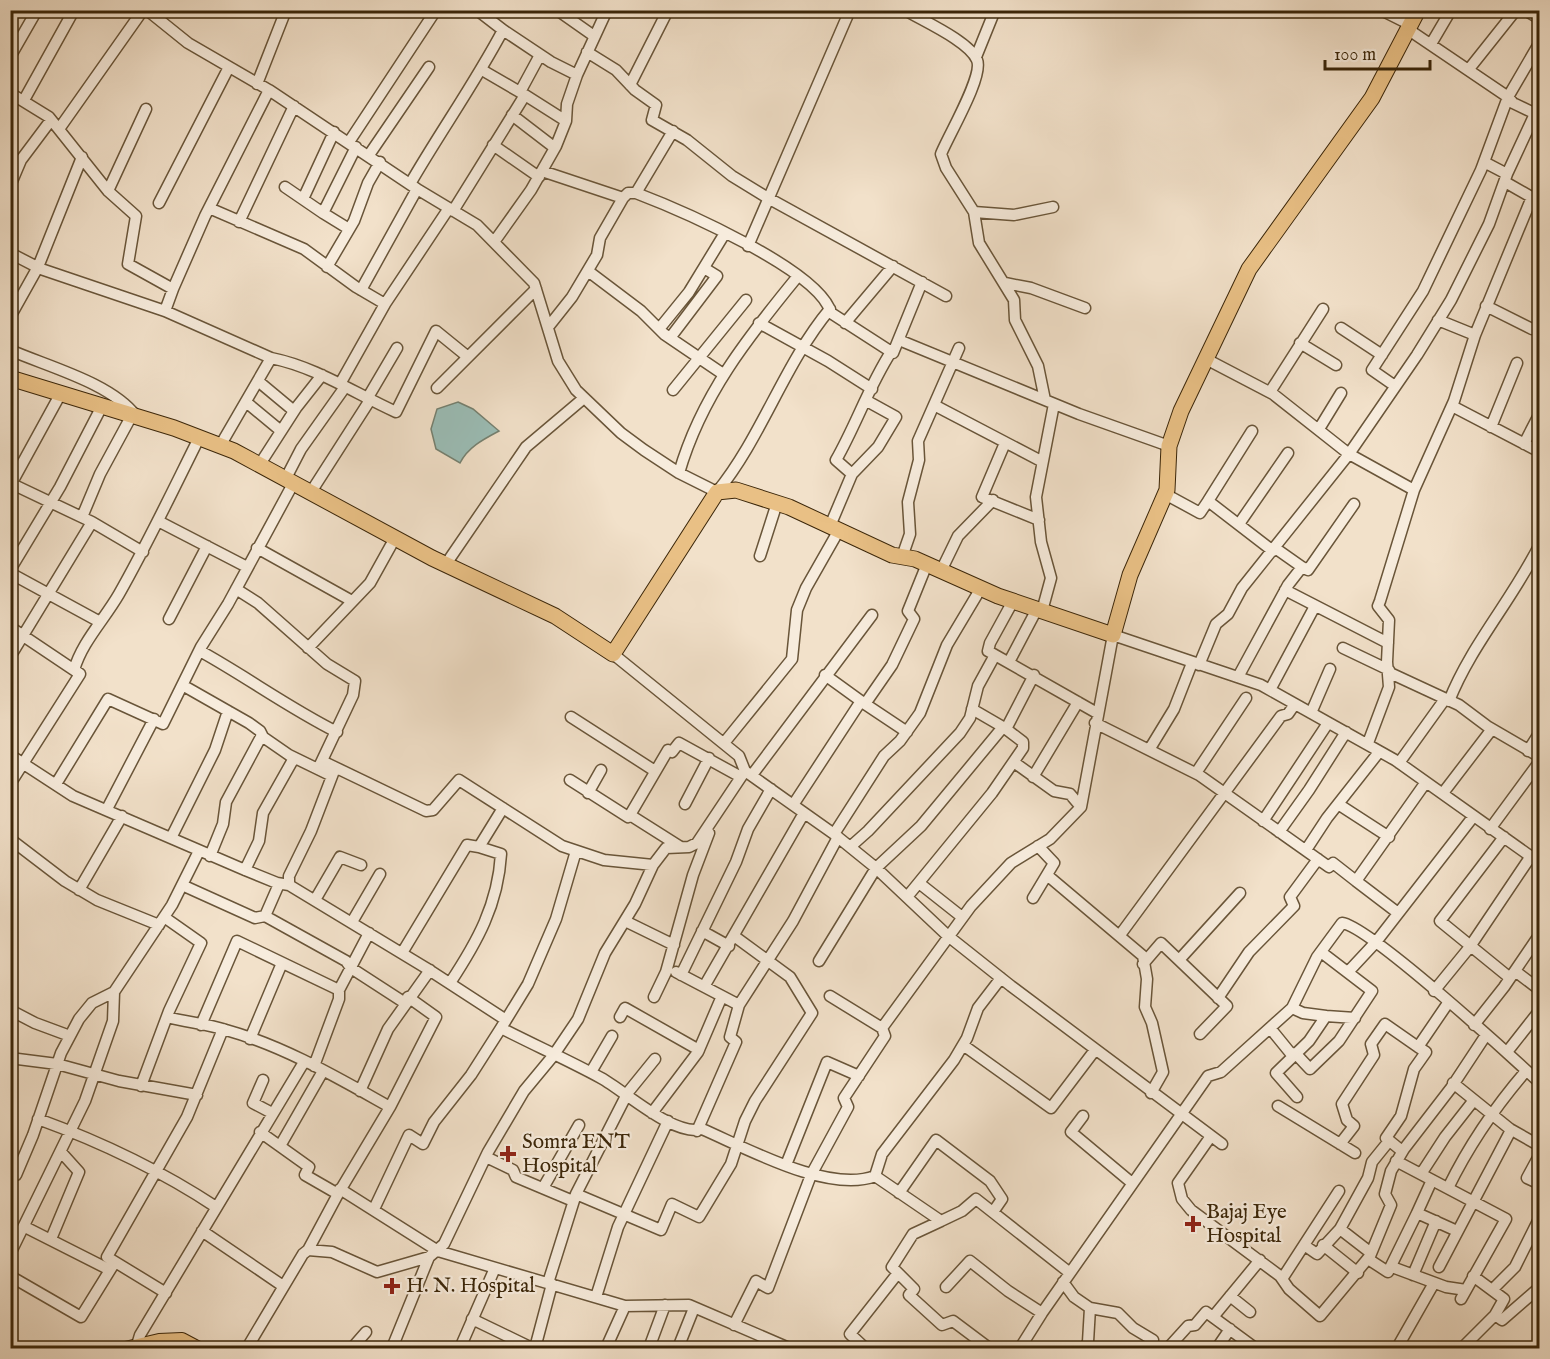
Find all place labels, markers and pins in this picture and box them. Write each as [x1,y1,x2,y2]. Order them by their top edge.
place label: Somra ENT Hospital [522,1129,630,1180]
marker: Somra ENT Hospital [499,1145,517,1163]
place label: Bajaj Eye Hospital [1206,1199,1287,1250]
marker: Bajaj Eye Hospital [1184,1215,1202,1233]
place label: H. N. Hospital [406,1273,535,1300]
marker: H. N. Hospital [383,1277,401,1295]

